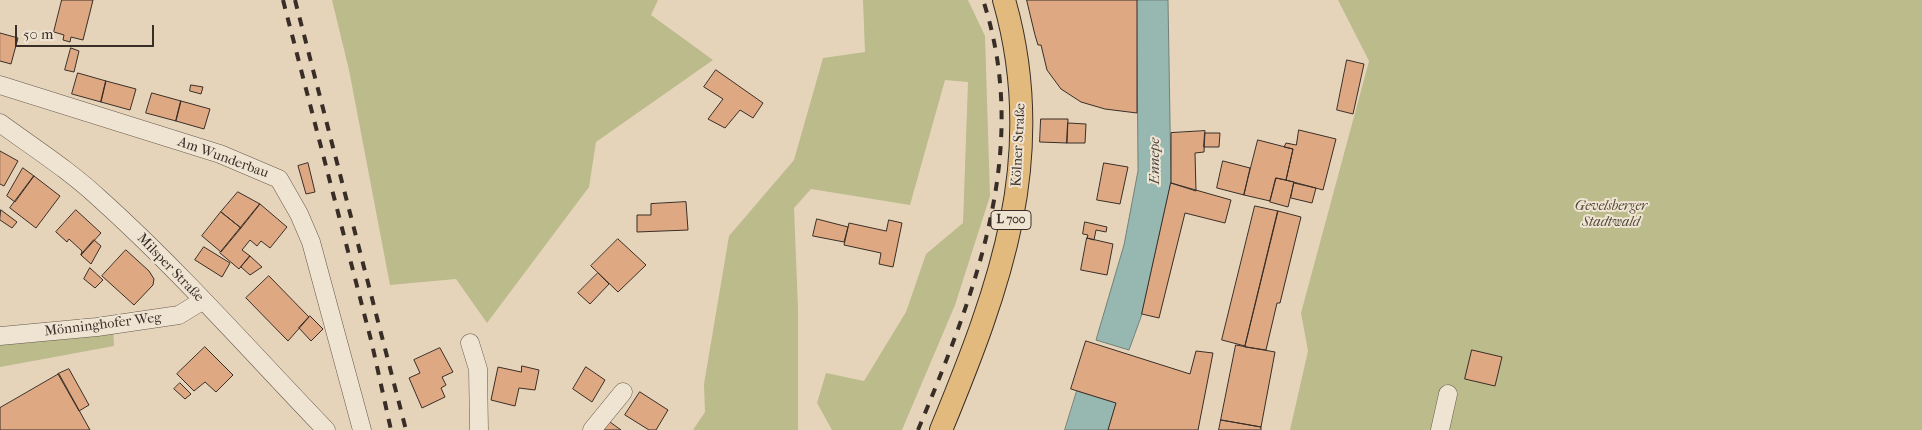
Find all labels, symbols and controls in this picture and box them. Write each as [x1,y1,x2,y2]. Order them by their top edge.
scale bar [18,15,156,47]
text: 50 m [23,25,53,43]
street label: Kölner Straße [1008,103,1030,187]
street label: Am Wunderbau [175,134,271,182]
water label: Ennepe [1146,138,1164,184]
park label: Gevelsberger Stadtwald [1575,199,1647,232]
road number: L 700 [991,210,1031,230]
street label: Milsper Straße [133,230,207,306]
street label: Mönninghofer Weg [43,309,163,341]

